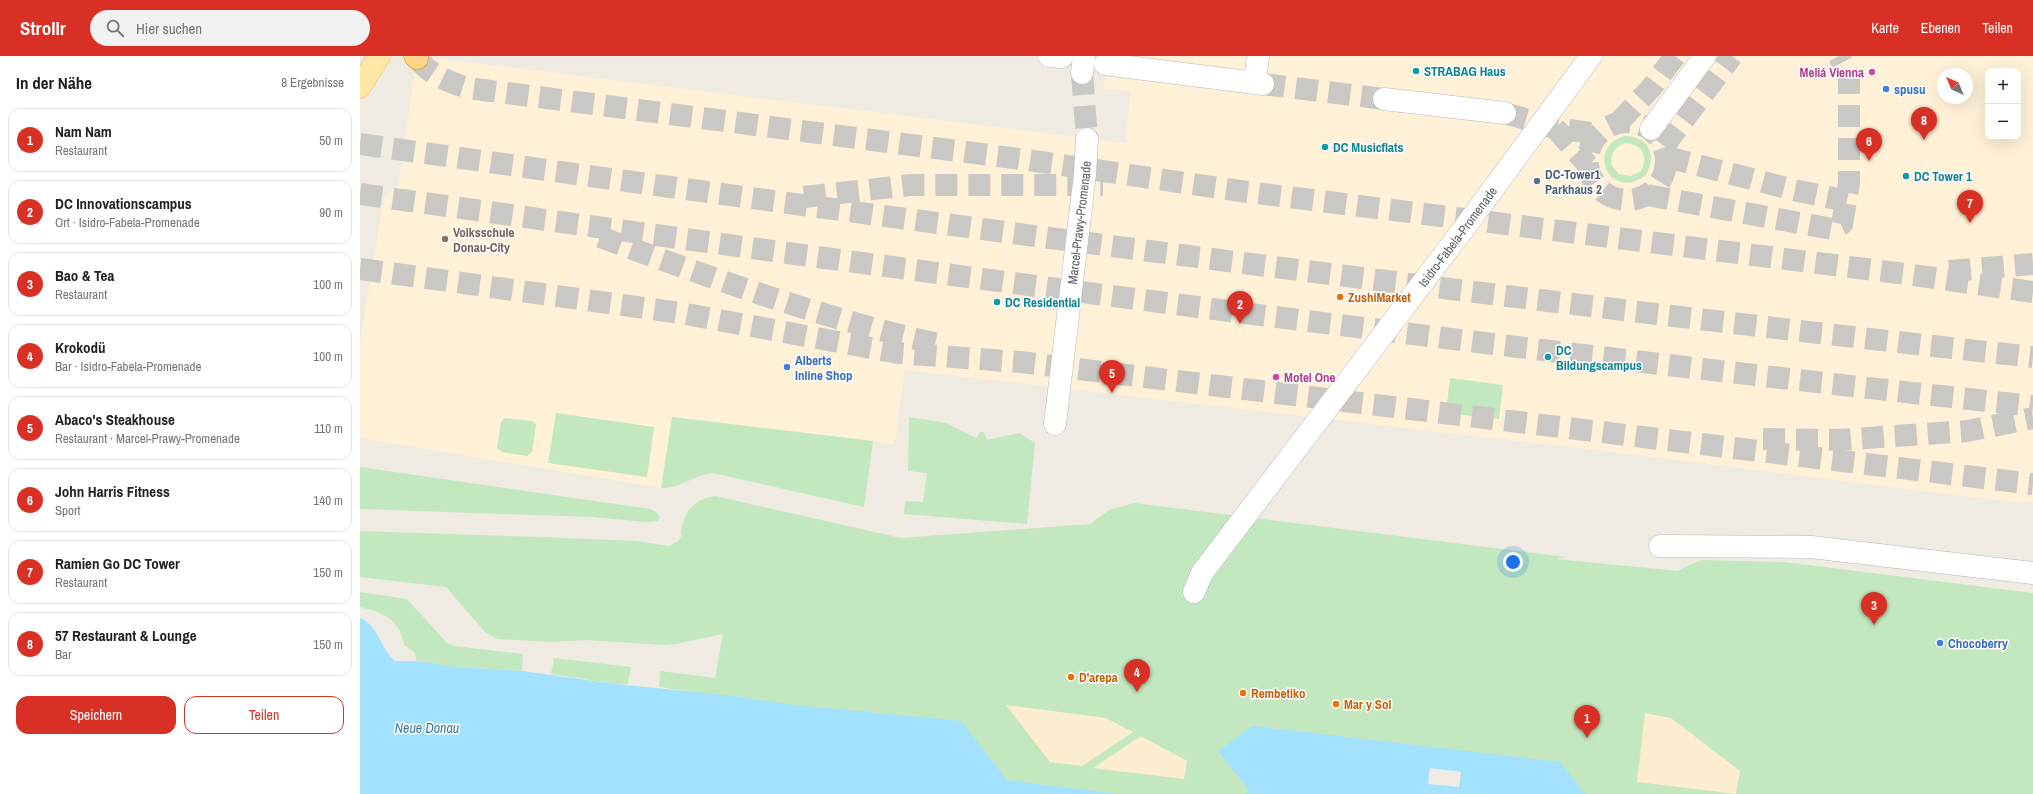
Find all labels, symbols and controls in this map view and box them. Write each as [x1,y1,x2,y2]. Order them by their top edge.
search box [90,10,370,46]
text: Strollr [20,15,66,41]
icon: search [104,17,126,39]
text: Hier suchen [136,18,202,39]
text: Karte [1871,19,1899,37]
text: Ebenen [1921,19,1960,37]
text: Teilen [1982,19,2013,37]
place label: STRABAG Haus [1424,63,1506,80]
place label: Meliá Vienna [1800,64,1864,81]
marker: STRABAG Haus [1411,66,1421,76]
marker: Meliá Vienna [1867,67,1877,77]
north arrow [1937,68,1973,104]
map controls [1985,68,2021,140]
button: + [1985,68,2021,104]
text: In der Nähe [16,71,92,94]
text: 8 Ergebnisse [281,74,344,91]
place label: spusu [1894,81,1925,98]
marker: spusu [1881,84,1891,94]
button: − [1985,104,2021,140]
pin: 8 [1911,107,1937,140]
text: Nam Nam [55,121,112,142]
pin: 6 [1856,128,1882,161]
text: 1 [27,132,33,149]
text: 50 m [319,132,343,149]
place label: DC Musicflats [1333,139,1404,156]
text: Restaurant [55,142,107,159]
marker: DC Musicflats [1320,142,1330,152]
street label: Marcel-Prawy-Promenade [1064,160,1095,285]
place label: DC-Tower1 Parkhaus 2 [1545,166,1602,198]
place label: DC Tower 1 [1914,168,1972,185]
marker: DC Tower 1 [1901,171,1911,181]
marker: DC-Tower1 Parkhaus 2 [1532,176,1542,186]
street label: Isidro-Fabela-Promenade [1415,183,1501,290]
pin: 7 [1957,190,1983,223]
text: DC Innovationscampus [55,193,192,214]
text: 2 [27,204,33,221]
text: 90 m [319,204,343,221]
text: Ort · Isidro-Fabela-Promenade [55,214,200,231]
place label: Volksschule Donau-City [453,224,515,256]
marker: Volksschule Donau-City [440,234,450,244]
text: Bao & Tea [55,265,114,286]
text: 3 [27,276,33,293]
text: 100 m [313,276,343,293]
text: Restaurant [55,286,107,303]
place label: ZushiMarket [1348,289,1411,306]
pin: 2 [1227,291,1253,324]
marker: ZushiMarket [1335,292,1345,302]
place label: DC Residential [1005,294,1080,311]
marker: DC Residential [992,297,1002,307]
text: Krokodü [55,337,106,358]
place label: DC Bildungscampus [1556,342,1642,374]
text: 4 [27,348,33,365]
text: 100 m [313,348,343,365]
place label: Alberts Inline Shop [795,352,852,384]
marker: DC Bildungscampus [1543,352,1553,362]
text: Bar · Isidro-Fabela-Promenade [55,358,201,375]
pin: 5 [1099,360,1125,393]
marker: Alberts Inline Shop [782,362,792,372]
place label: Motel One [1284,369,1336,386]
marker: Motel One [1271,372,1281,382]
text: Abaco's Steakhouse [55,409,175,430]
text: 5 [27,420,33,437]
text: 110 m [314,420,343,437]
text: Restaurant · Marcel-Prawy-Promenade [55,430,240,447]
text: John Harris Fitness [55,481,170,502]
text: 6 [27,492,33,509]
text: 140 m [313,492,343,509]
text: Sport [55,502,80,519]
your location [1503,552,1523,572]
text: Ramien Go DC Tower [55,553,180,574]
text: 7 [27,564,33,581]
text: 150 m [313,564,343,581]
text: Restaurant [55,574,107,591]
pin: 3 [1861,592,1887,625]
text: 57 Restaurant & Lounge [55,625,196,646]
place label: Chocoberry [1948,635,2008,652]
text: 8 [27,636,33,653]
text: 150 m [313,636,343,653]
marker: Chocoberry [1935,638,1945,648]
text: Bar [55,646,72,663]
pin: 4 [1124,659,1150,692]
place label: D'arepa [1079,669,1118,686]
marker: D'arepa [1066,672,1076,682]
place label: Rembetiko [1251,685,1306,702]
marker: Rembetiko [1238,688,1248,698]
button: Speichern [16,696,176,734]
button: Teilen [184,696,344,734]
place label: Mar y Sol [1344,696,1391,713]
marker: Mar y Sol [1331,699,1341,709]
pin: 1 [1574,705,1600,738]
water label: Neue Donau [395,719,460,737]

